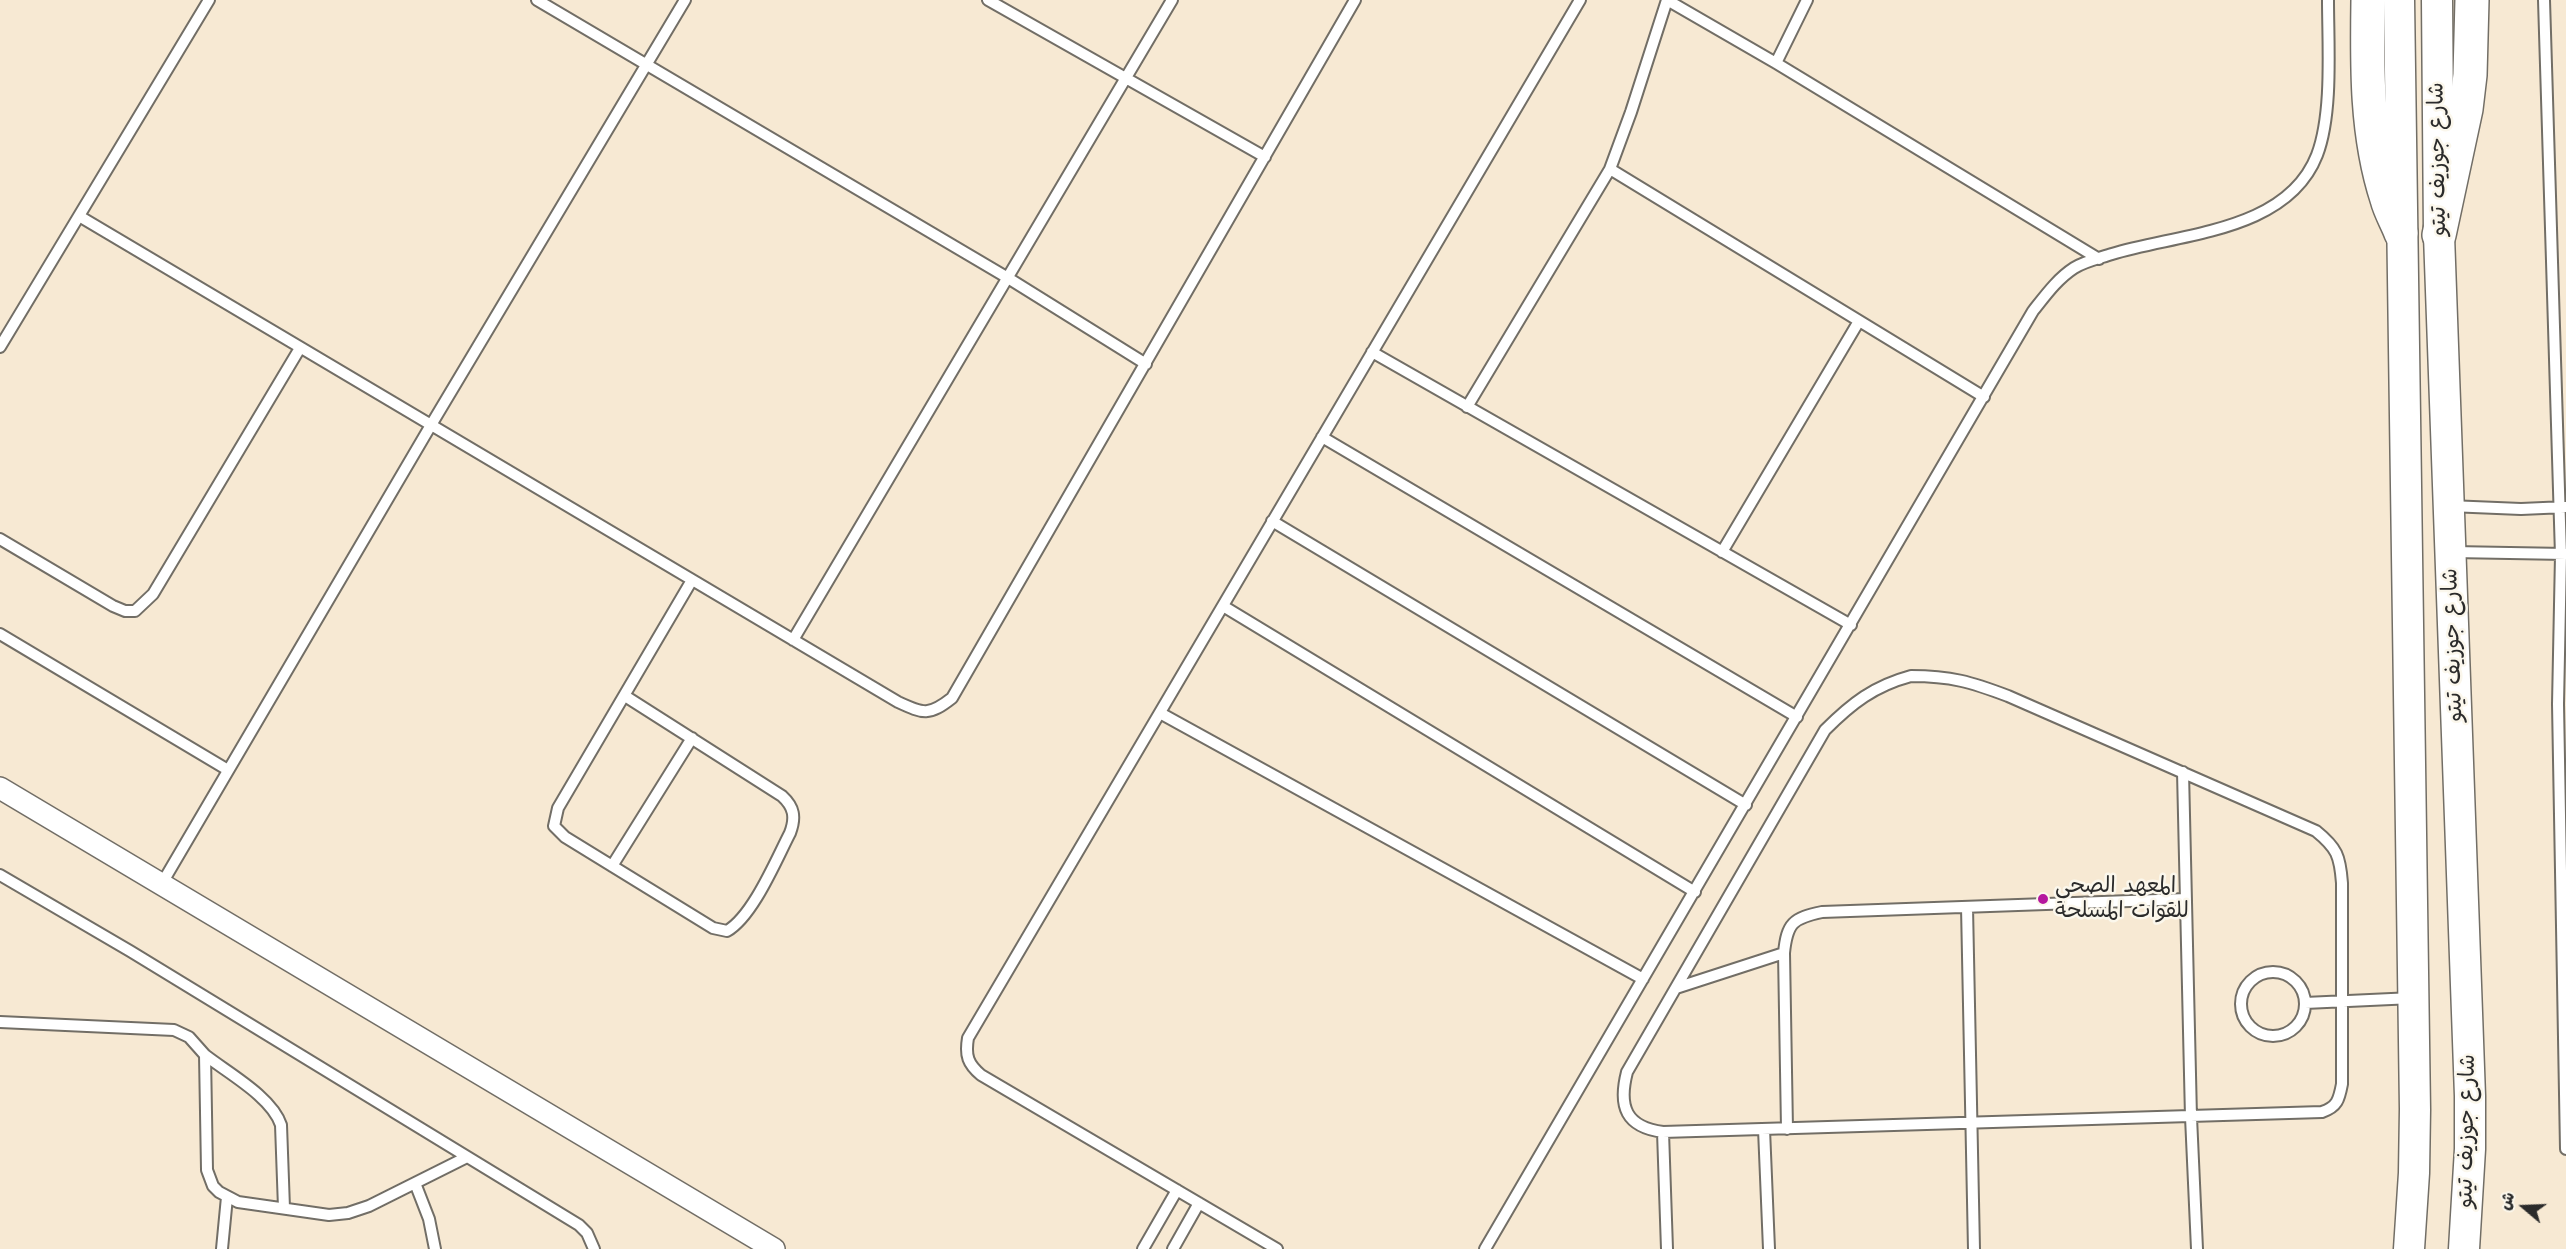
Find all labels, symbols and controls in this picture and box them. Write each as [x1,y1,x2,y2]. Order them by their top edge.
street label: شارع جوزيف تيتو [2423,82,2453,236]
street label: شارع جوزيف تيتو [2437,568,2469,722]
place label: المعهد الصحي للقوات المسلحة [2055,873,2189,924]
marker: المعهد الصحي للقوات المسلحة [2036,892,2050,906]
street label: شارع جوزيف تيتو [2452,1054,2482,1208]
north arrow [2494,1177,2554,1237]
text: ش [2494,1189,2519,1213]

